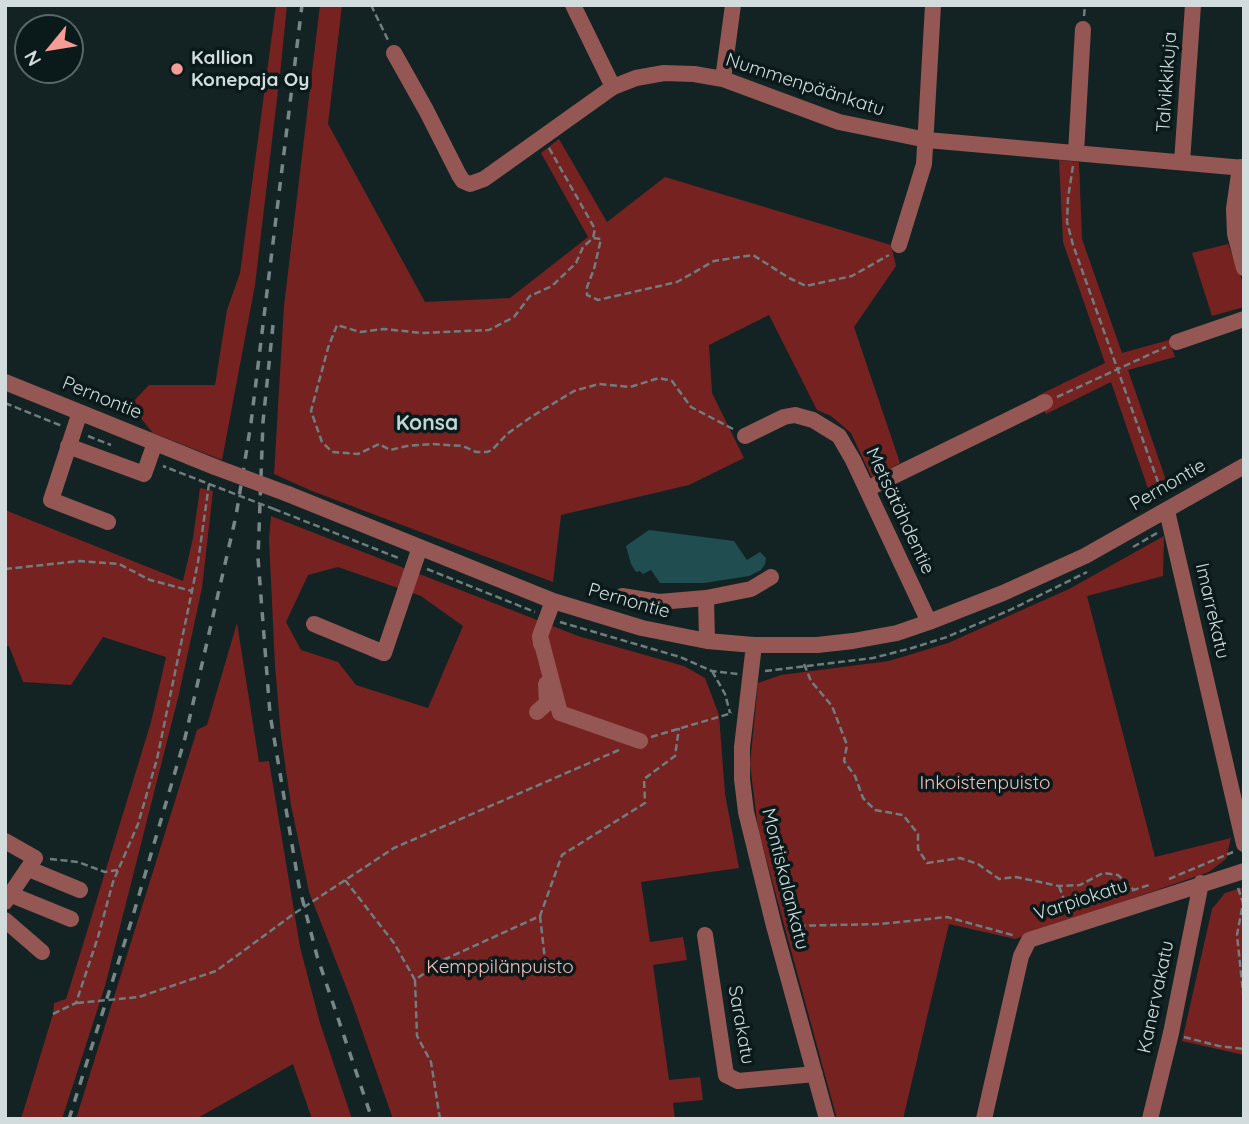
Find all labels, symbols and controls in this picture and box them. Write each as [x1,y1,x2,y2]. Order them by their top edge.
north arrow [14,14,84,84]
street label: Talvikkikuja [1152,31,1182,133]
text: N [19,46,46,71]
place label: Kallion Konepaja Oy [191,47,309,91]
street label: Nummenpäänkatu [723,49,887,121]
marker: Kallion Konepaja Oy [169,61,185,77]
street label: Pernontie [59,372,145,424]
district label: Konsa [396,411,458,437]
street label: Metsätähdentie [861,444,939,578]
street label: Pernontie [1126,454,1210,516]
street label: Imarrekatu [1190,561,1234,661]
street label: Pernontie [586,578,672,624]
park label: Inkoistenpuisto [919,772,1051,794]
street label: Montiskalankatu [756,806,814,952]
street label: Varpiokatu [1031,874,1131,926]
street label: Kanervakatu [1133,939,1179,1055]
park label: Kemppilänpuisto [426,956,574,978]
street label: Sarakatu [723,984,759,1066]

